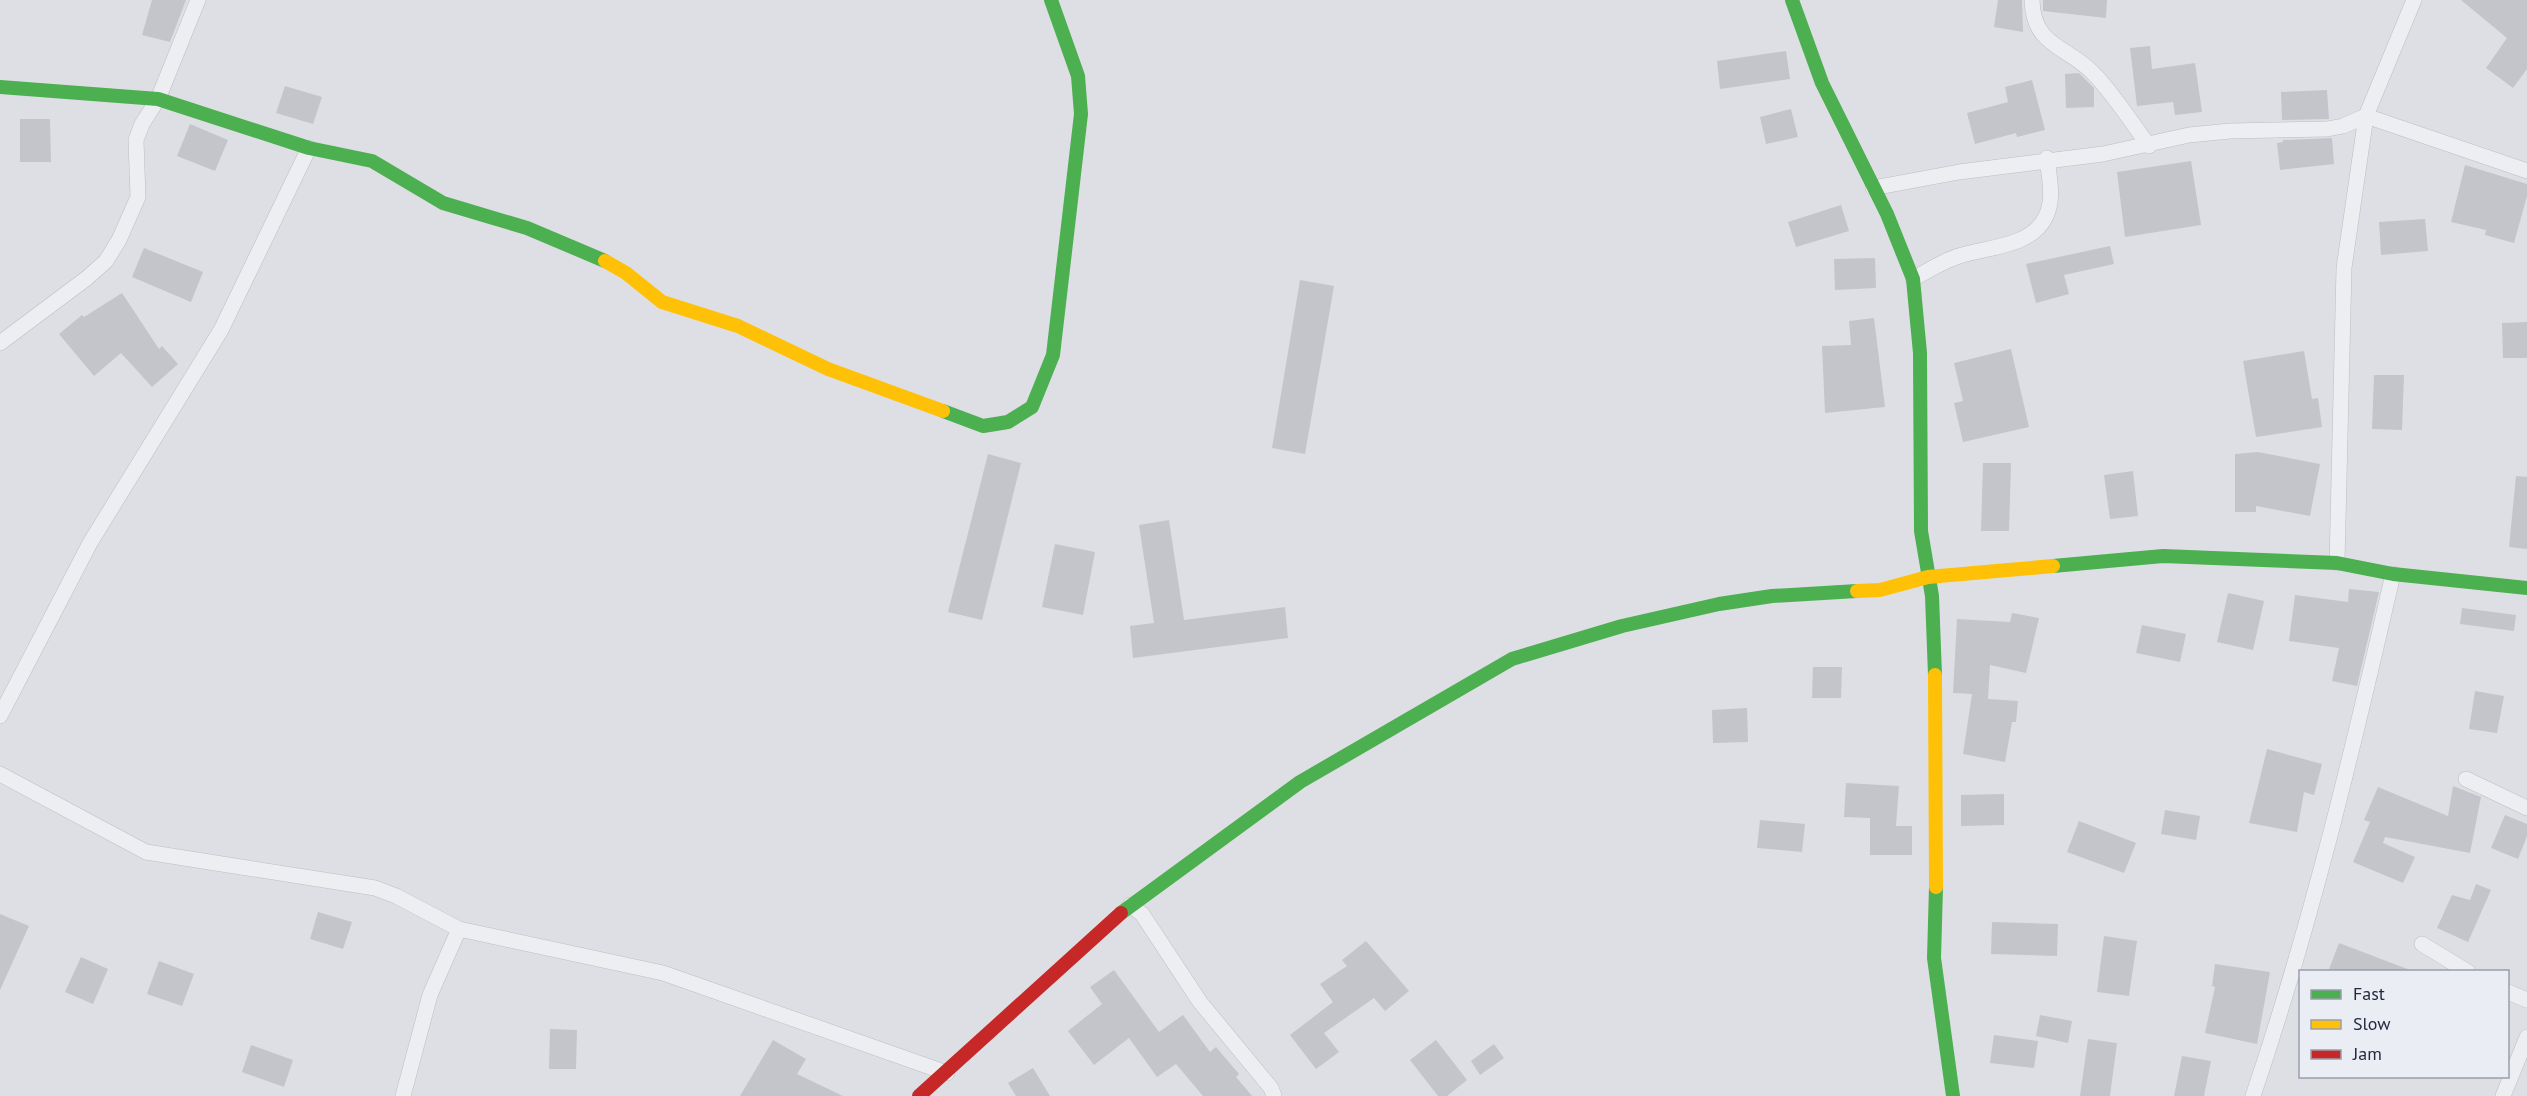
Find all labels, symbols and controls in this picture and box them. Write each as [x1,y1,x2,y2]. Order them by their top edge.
legend [2299,970,2509,1078]
text: Fast [2353,982,2385,1005]
text: Slow [2353,1012,2391,1035]
text: Jam [2352,1042,2382,1065]

